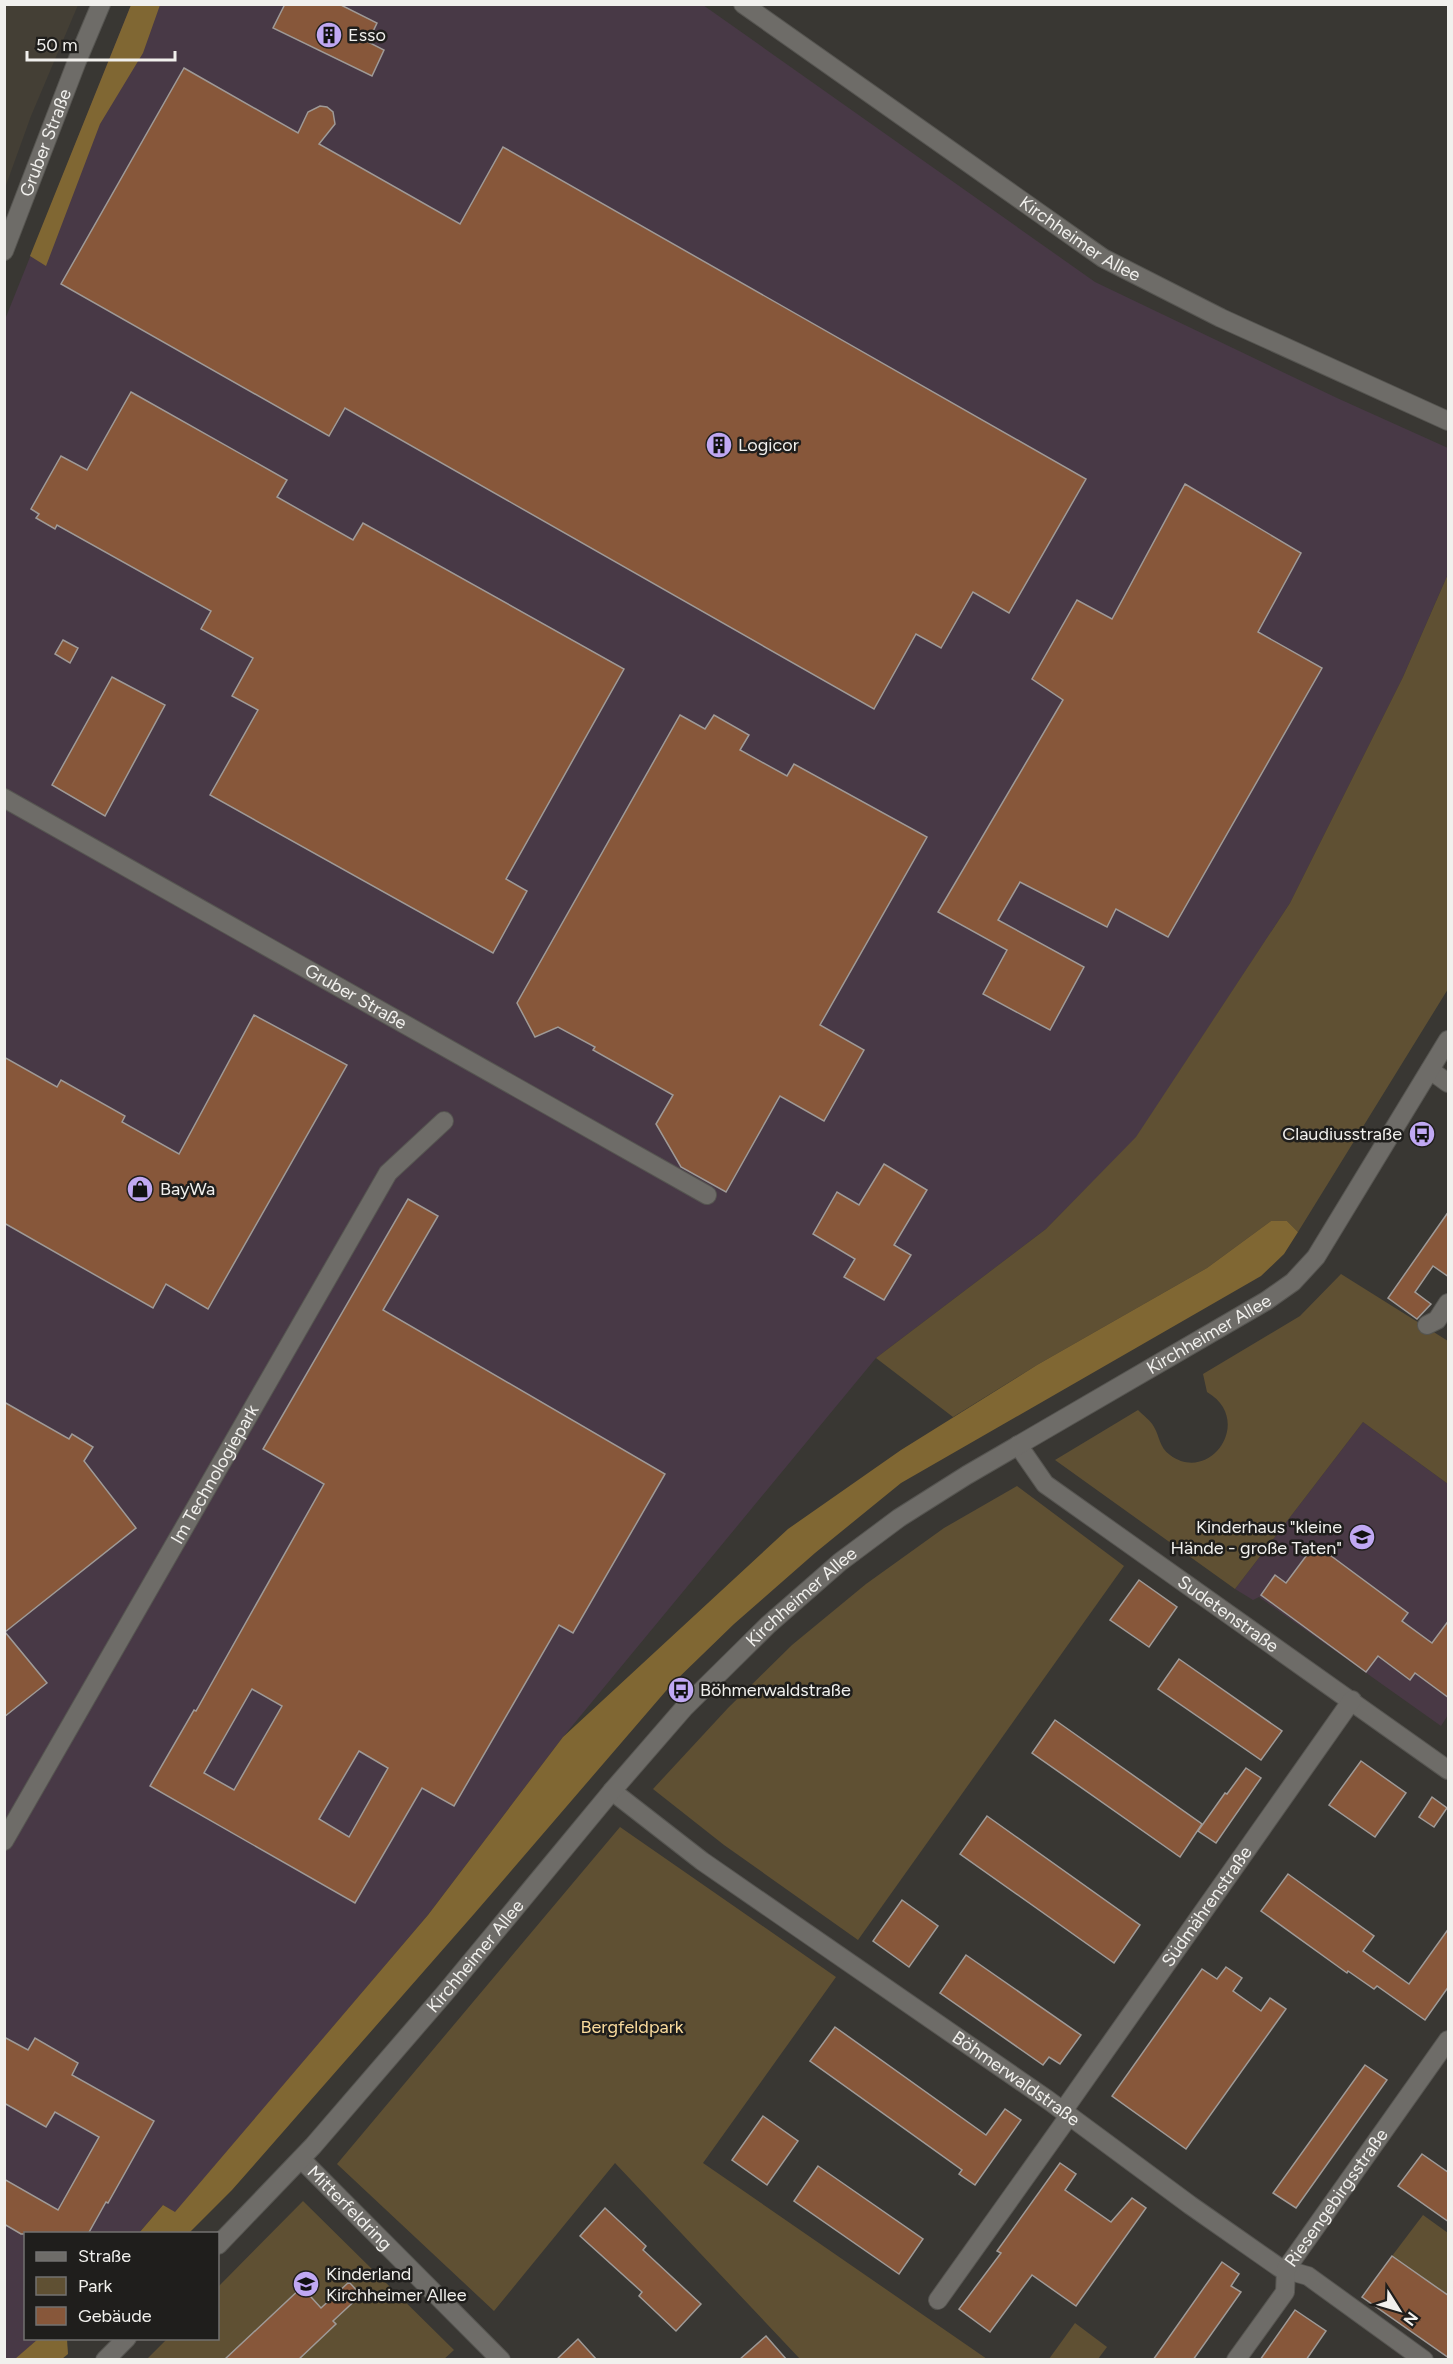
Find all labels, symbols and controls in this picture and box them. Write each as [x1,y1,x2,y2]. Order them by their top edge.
building icon: Esso [314,20,344,50]
scale bar [27,24,176,62]
place label: Esso [348,24,386,46]
text: 50 m [36,34,78,56]
street label: Gruber Straße [15,85,76,200]
street label: Kirchheimer Allee [1015,191,1144,286]
building icon: Logicor [704,430,734,460]
place label: Logicor [738,434,799,456]
street label: Gruber Straße [301,959,411,1034]
bus stop icon: Claudiusstraße [1407,1119,1437,1149]
place label: Claudiusstraße [1282,1123,1402,1145]
shop icon: BayWa [125,1174,155,1204]
place label: BayWa [160,1178,215,1200]
street label: Kirchheimer Allee [1143,1289,1275,1379]
street label: Im Technologiepark [166,1400,264,1548]
place label: Kinderhaus "kleine Hände - große Taten" [1171,1516,1342,1559]
school or university icon: Kinderhaus "kleine Hände - große Taten" [1347,1522,1377,1552]
street label: Kirchheimer Allee [741,1542,861,1652]
street label: Sudetenstraße [1173,1571,1283,1657]
bus stop icon: Böhmerwaldstraße [666,1675,696,1705]
place label: Böhmerwaldstraße [700,1679,851,1701]
street label: Südmährenstraße [1157,1842,1257,1971]
street label: Kirchheimer Allee [422,1895,529,2017]
park label: Bergfeldpark [580,2016,684,2038]
street label: Böhmerwaldstraße [948,2026,1084,2131]
street label: Riesengebirgsstraße [1280,2124,1393,2271]
street label: Mitterfeldring [303,2161,397,2255]
legend [24,2232,219,2340]
text: Straße [78,2245,131,2267]
place label: Kinderland Kirchheimer Allee [326,2263,467,2306]
school or university icon: Kinderland Kirchheimer Allee [291,2269,321,2299]
text: Park [78,2275,113,2297]
north arrow [1369,2280,1429,2340]
text: Gebäude [78,2305,152,2327]
text: N [1399,2308,1422,2329]

